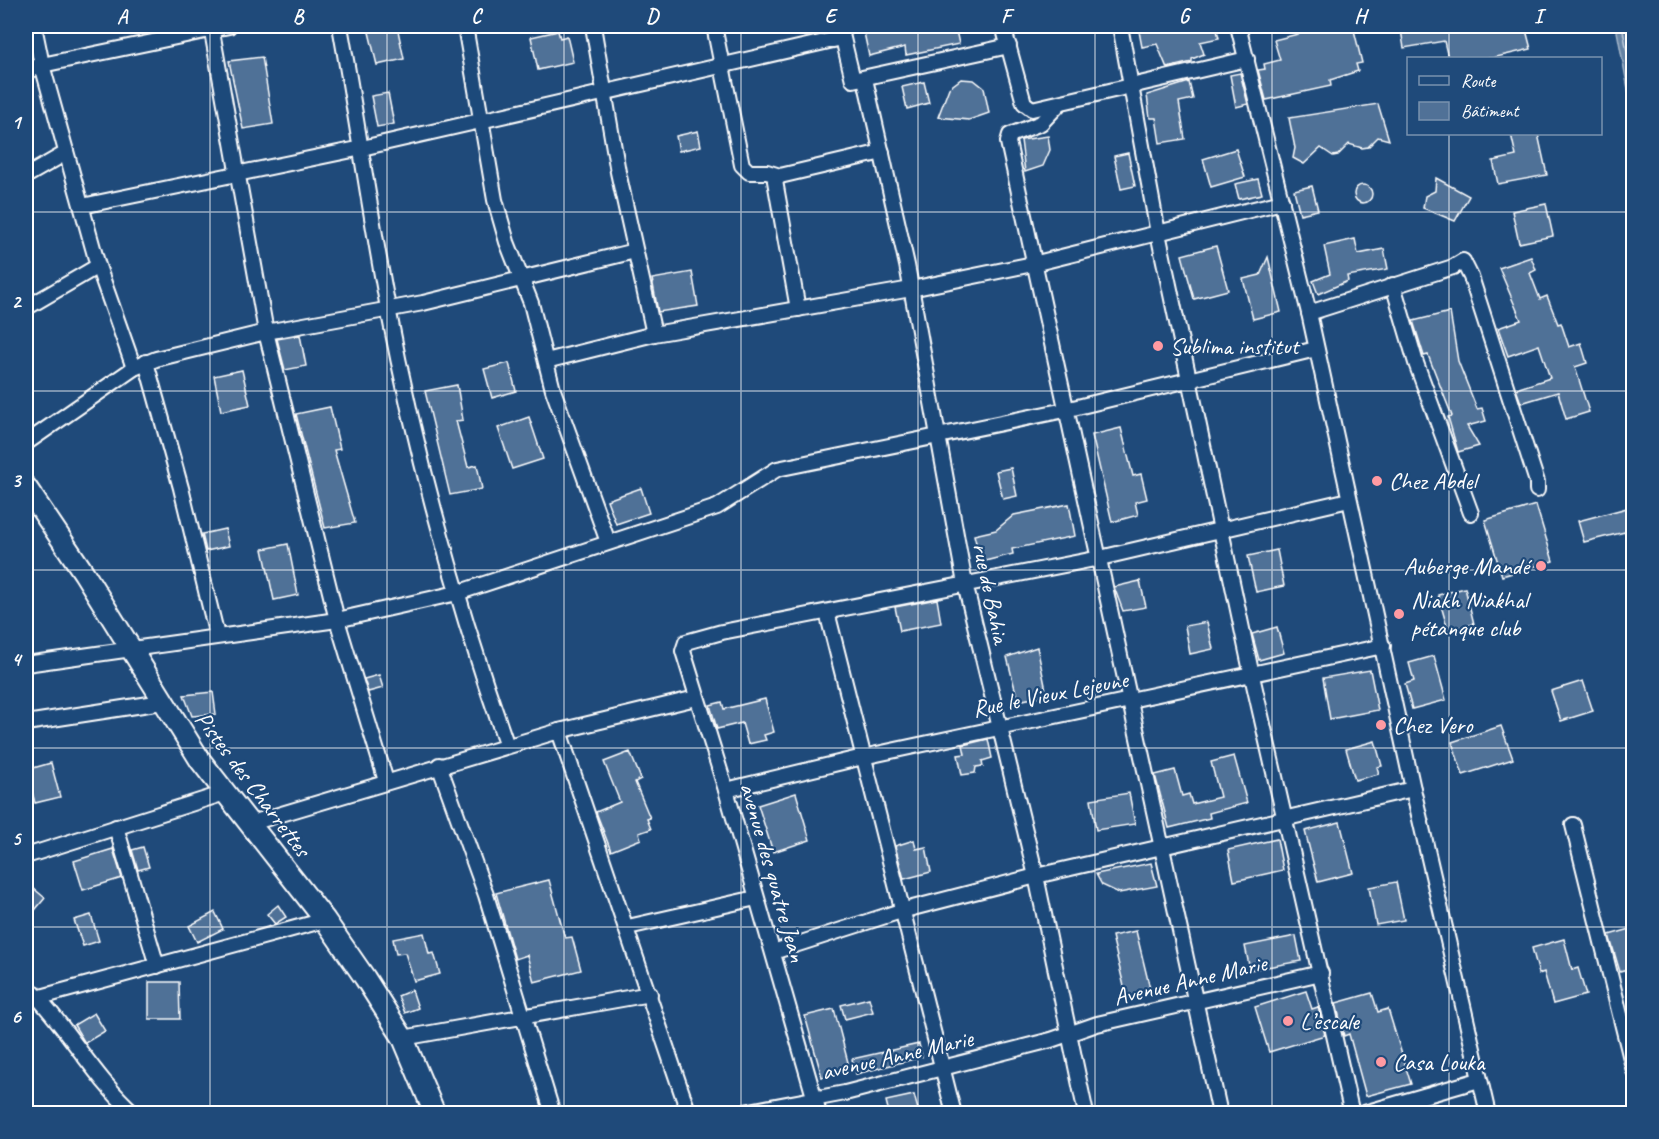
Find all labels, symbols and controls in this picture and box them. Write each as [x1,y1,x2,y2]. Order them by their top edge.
text: A [117,4,129,29]
text: B [293,4,305,29]
text: C [471,4,483,29]
text: D [646,4,660,29]
text: E [825,4,839,29]
text: F [1001,4,1015,29]
text: G [1179,4,1192,29]
text: H [1354,4,1369,29]
text: I [1534,4,1547,29]
legend [1407,57,1602,135]
text: Route [1461,70,1496,92]
text: Bâtiment [1461,100,1521,122]
text: 1 [12,110,23,135]
text: 2 [12,289,23,314]
place label: Sublima institut [1170,331,1301,361]
marker: Sublima institut [1151,339,1165,353]
place label: Chez Abdel [1389,466,1480,496]
text: 3 [12,468,23,493]
marker: Chez Abdel [1370,474,1384,488]
street label: rue de Bahia [966,540,1017,648]
place label: Auberge Mandé [1404,551,1533,581]
marker: Auberge Mandé [1534,559,1548,573]
place label: Niakh Niakhal pétanque club [1411,585,1532,643]
marker: Niakh Niakhal pétanque club [1392,607,1406,621]
text: 4 [12,647,24,672]
street label: Rue le Vieux Lejeune [970,664,1132,724]
street label: Pistes des Charrettes [188,705,319,864]
place label: Chez Vero [1393,710,1474,740]
marker: Chez Vero [1374,718,1388,732]
street label: avenue des quatre Jean [733,779,813,965]
text: 5 [12,826,23,851]
street label: Avenue Anne Marie [1111,947,1272,1012]
text: 6 [11,1004,22,1029]
place label: L’escale [1300,1006,1361,1036]
marker: L’escale [1281,1014,1295,1028]
street label: avenue Anne Marie [818,1023,978,1087]
place label: Casa Louka [1393,1047,1486,1077]
marker: Casa Louka [1374,1055,1388,1069]

